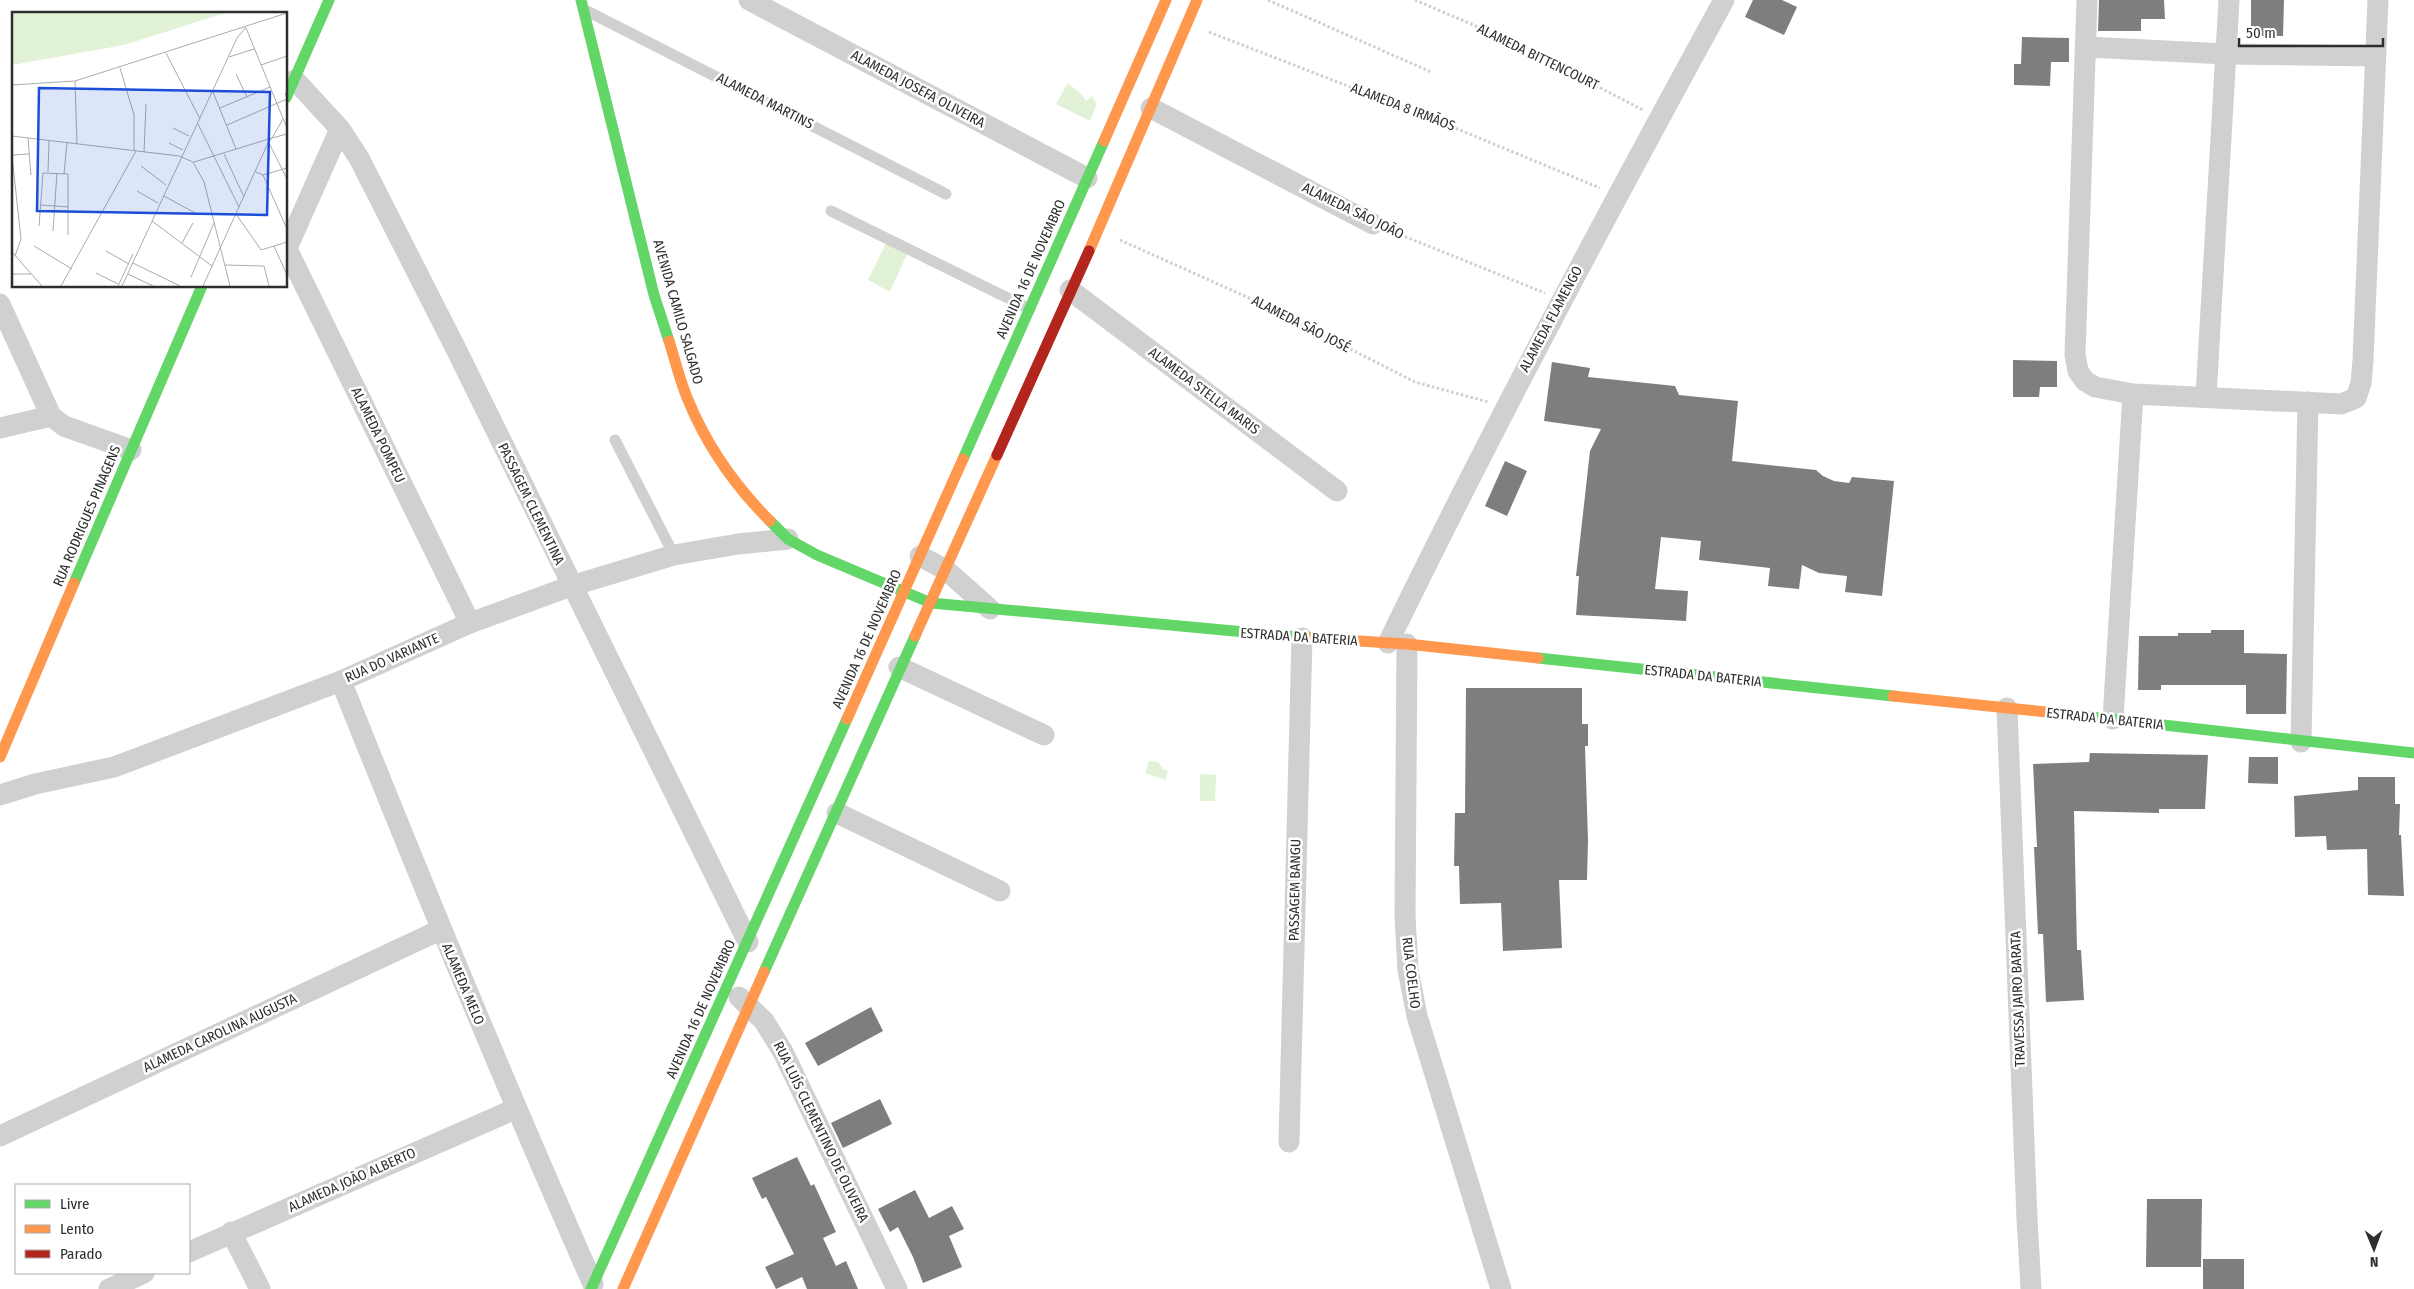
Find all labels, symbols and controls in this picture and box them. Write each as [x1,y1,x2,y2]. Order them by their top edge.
inset map [12,12,288,288]
scale bar [2239,15,2383,47]
street label: ALAMEDA BITTENCOURT [1474,20,1602,94]
text: 50 m [2246,24,2276,42]
street label: ALAMEDA JOSEFA OLIVEIRA [848,46,988,132]
street label: ALAMEDA MARTINS [714,69,816,133]
street label: ALAMEDA 8 IRMÃOS [1348,79,1458,135]
street label: ALAMEDA SÃO JOÃO [1299,179,1407,243]
street label: AVENIDA 16 DE NOVEMBRO [993,197,1069,341]
street label: AVENIDA CAMILO SALGADO [649,238,707,386]
street label: ALAMEDA FLAMENGO [1516,263,1586,375]
street label: ALAMEDA SÃO JOSÉ [1249,291,1354,356]
street label: ALAMEDA STELLA MARIS [1145,344,1263,438]
street label: ALAMEDA POMPEU [348,384,408,486]
street label: PASSAGEM CLEMENTINA [494,440,568,568]
street label: RUA RODRIGUES PINAGENS [50,443,124,589]
street label: AVENIDA 16 DE NOVEMBRO [829,567,905,711]
street label: ESTRADA DA BATERIA [1240,624,1359,650]
street label: RUA DO VARIANTE [342,630,442,686]
street label: ESTRADA DA BATERIA [1644,661,1763,691]
street label: ESTRADA DA BATERIA [2046,704,2165,734]
street label: PASSAGEM BANGU [1286,839,1304,941]
street label: TRAVESSA JAIRO BARATA [2007,930,2029,1067]
street label: RUA COELHO [1398,936,1424,1010]
street label: AVENIDA 16 DE NOVEMBRO [663,937,739,1081]
street label: ALAMEDA MELO [438,941,488,1028]
street label: ALAMEDA CAROLINA AUGUSTA [141,990,300,1076]
street label: RUA LUÍS CLEMENTINO DE OLIVEIRA [770,1038,873,1226]
street label: ALAMEDA JOÃO ALBERTO [286,1144,419,1216]
legend [15,1184,190,1274]
text: Livre [60,1195,89,1213]
text: Lento [60,1220,94,1238]
north arrow [2349,1224,2399,1274]
text: Parado [60,1245,103,1263]
text: N [2370,1253,2379,1270]

